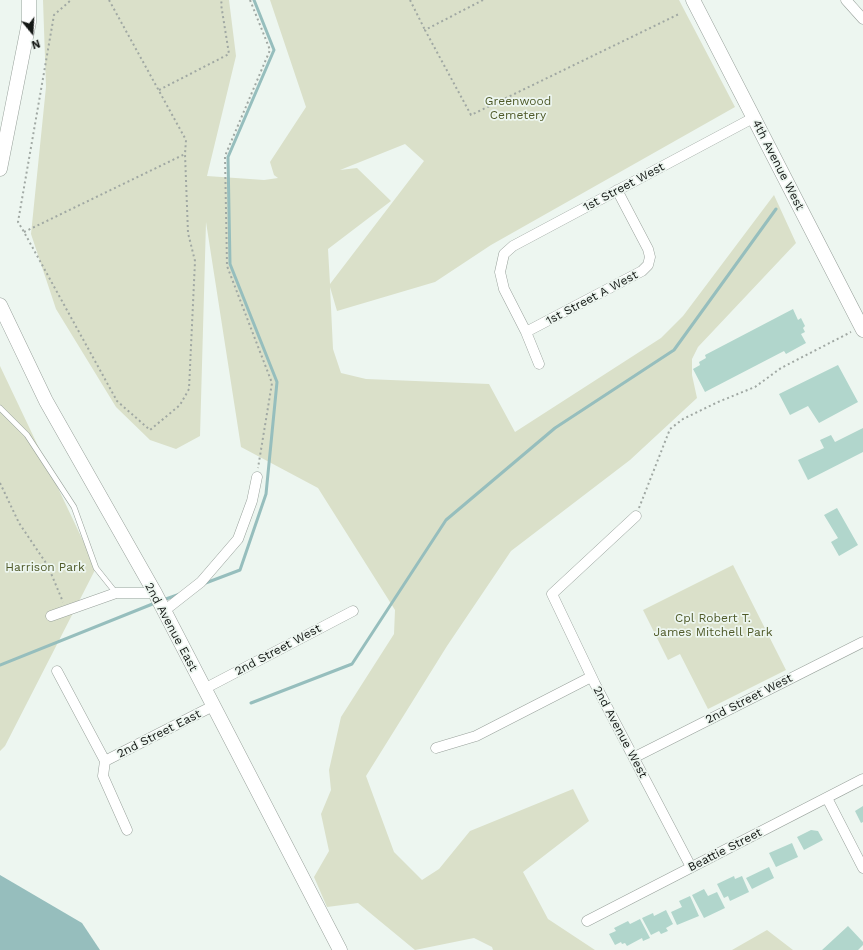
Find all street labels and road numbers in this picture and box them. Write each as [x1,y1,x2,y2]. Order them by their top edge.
street label: 4th Avenue West [749,117,807,213]
street label: 1st Street West [581,160,667,214]
street label: 1st Street A West [544,268,640,328]
street label: 2nd Avenue East [142,580,200,674]
street label: 2nd Street West [232,621,324,679]
street label: 2nd Street West [703,671,795,727]
street label: 2nd Avenue West [590,684,650,780]
street label: 2nd Street East [115,707,203,761]
street label: Beattie Street [686,825,764,875]

